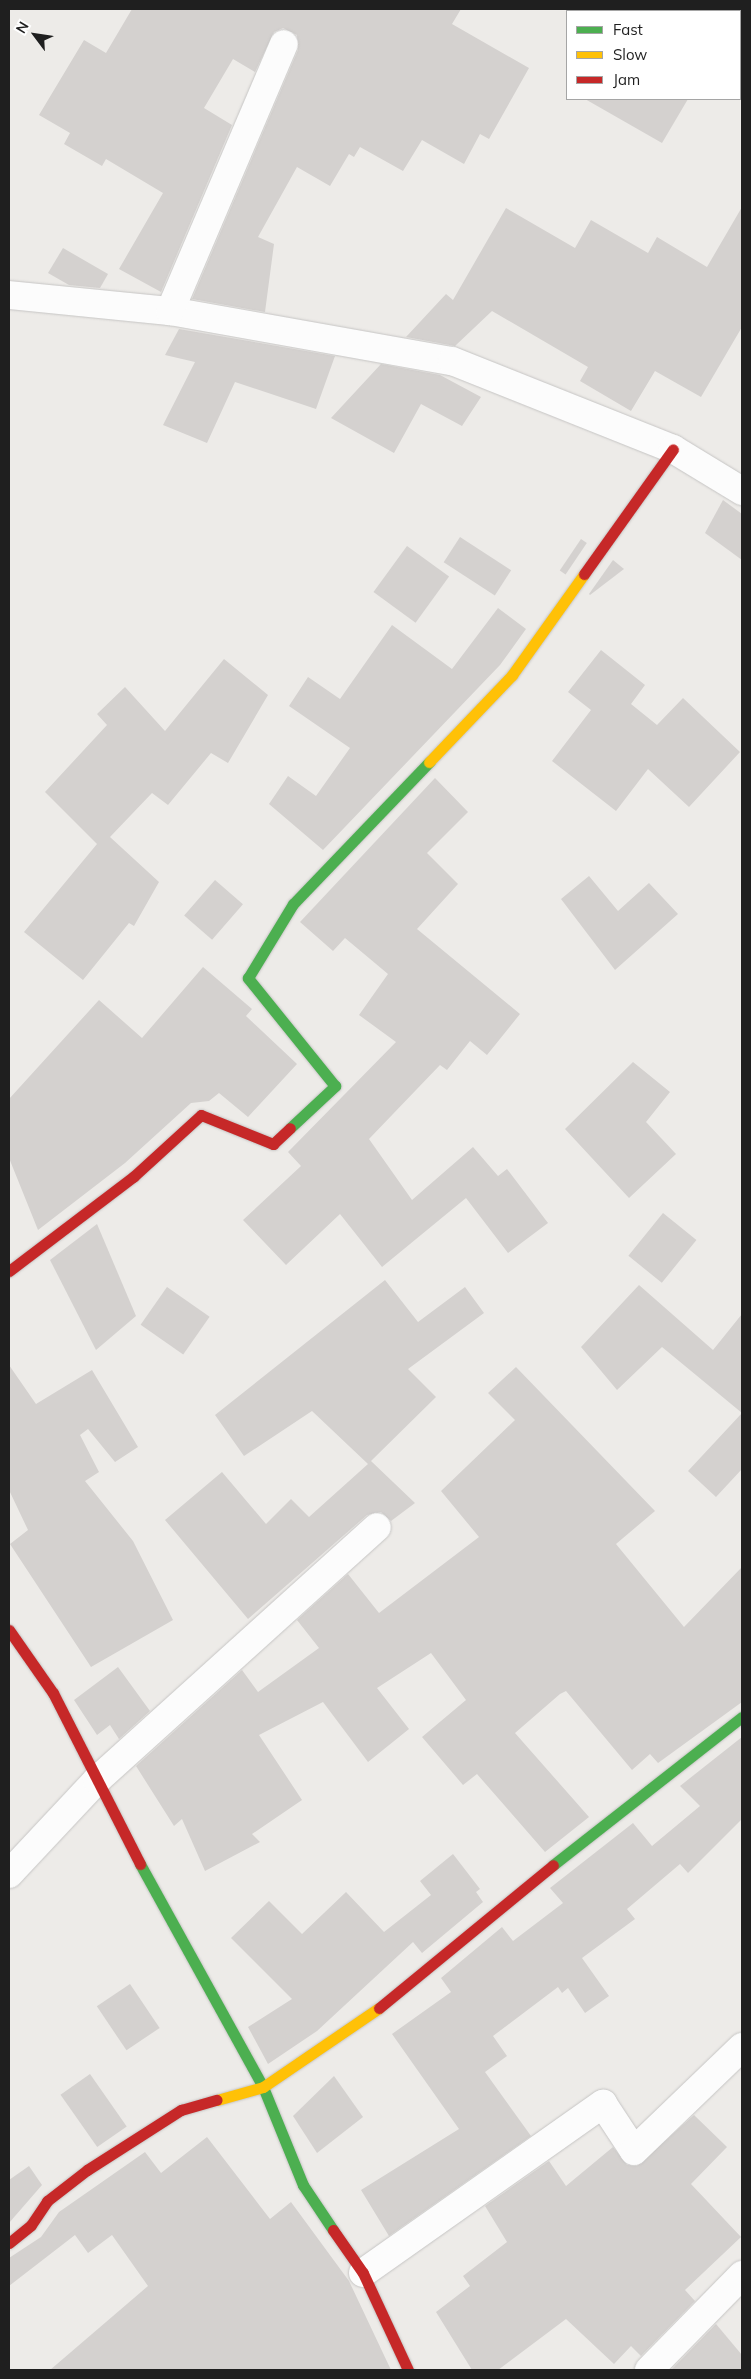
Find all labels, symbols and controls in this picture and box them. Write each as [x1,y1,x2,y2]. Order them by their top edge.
north arrow [10,10,60,60]
legend [566,10,741,100]
text: N [12,18,33,36]
text: Fast [613,20,643,39]
text: Slow [613,45,647,64]
text: Jam [613,70,640,89]

